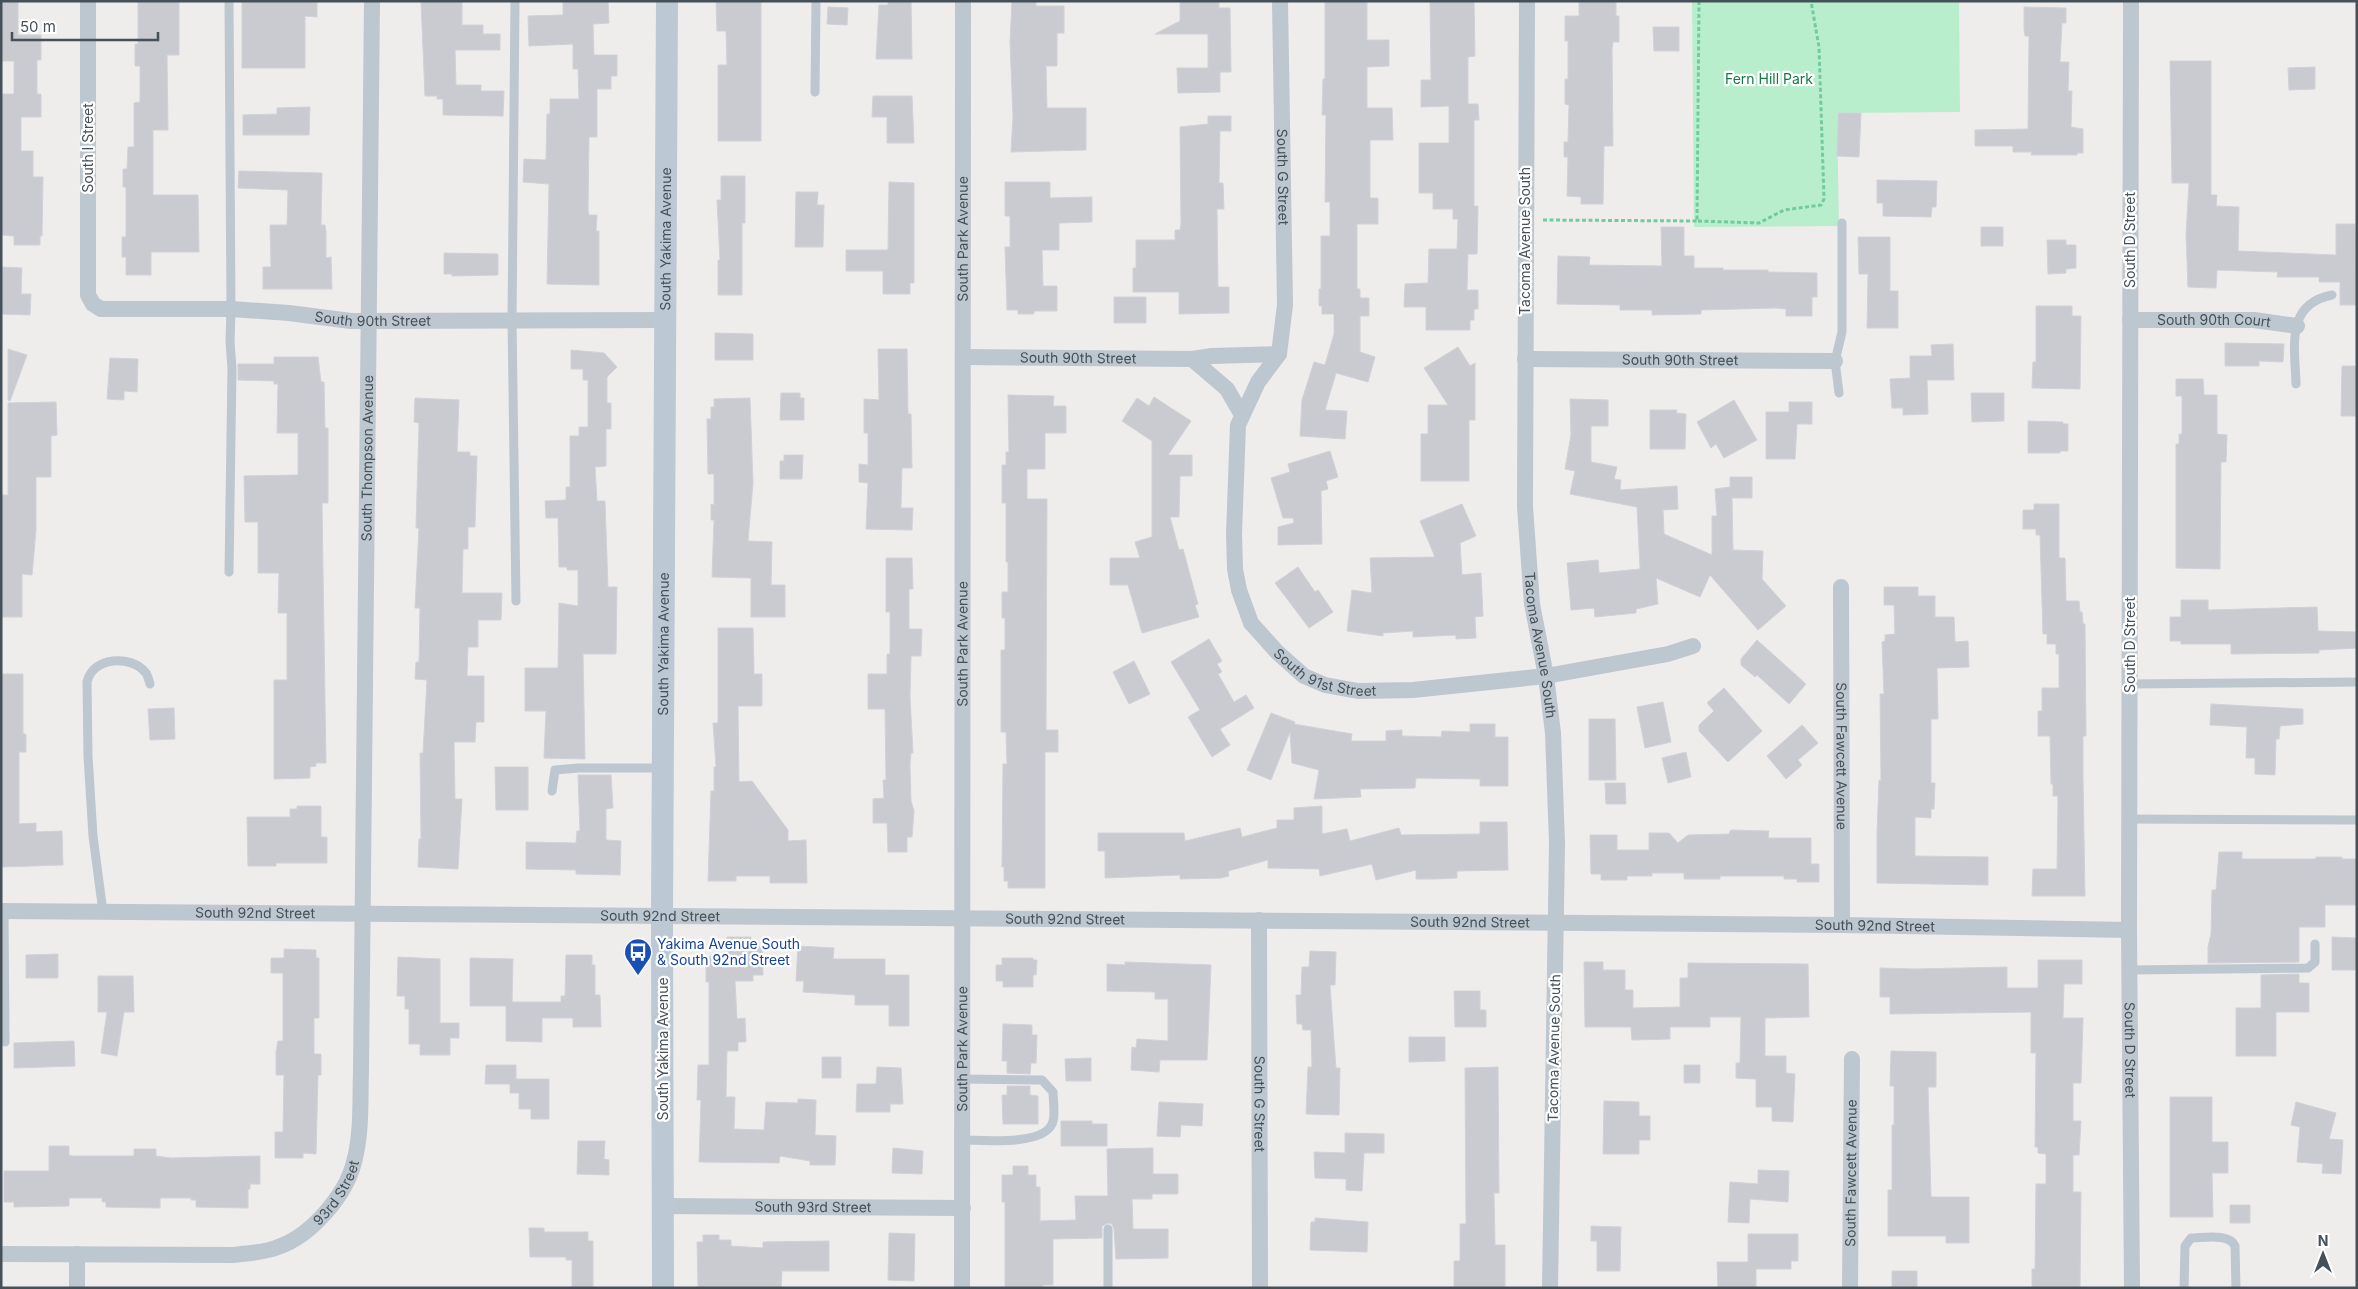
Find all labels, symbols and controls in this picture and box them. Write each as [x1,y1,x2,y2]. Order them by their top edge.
scale bar [12,10,159,42]
text: 50 m [20,17,56,36]
park label: Fern Hill Park [1725,70,1813,87]
street label: South I Street [79,103,96,193]
street label: South G Street [1274,129,1293,226]
street label: South Yakima Avenue [656,167,674,311]
street label: Tacoma Avenue South [1516,167,1533,315]
street label: South Park Avenue [954,176,971,302]
street label: South D Street [2121,192,2138,288]
street label: South 90th Street [314,307,431,329]
street label: South 90th Court [2157,311,2273,330]
street label: South 90th Street [1020,348,1137,367]
street label: South 90th Street [1622,351,1739,368]
street label: South Thompson Avenue [357,375,376,541]
street label: Tacoma Avenue South [1522,571,1560,719]
street label: South Yakima Avenue [654,572,672,716]
street label: South Park Avenue [953,581,971,707]
street label: South D Street [2121,597,2138,693]
street label: South 91st Street [1271,644,1377,699]
street label: South Fawcett Avenue [1833,682,1851,830]
street label: South 92nd Street [195,903,316,921]
street label: South 92nd Street [600,907,720,924]
street label: South 92nd Street [1005,910,1125,928]
street label: South 92nd Street [1410,913,1530,931]
street label: South 92nd Street [1815,916,1936,935]
place label: Yakima Avenue South & South 92nd Street [657,935,800,968]
bus stop icon: Yakima Avenue South & South 92nd Street [623,937,653,976]
street label: Tacoma Avenue South [1544,974,1563,1122]
street label: South Yakima Avenue [654,977,671,1121]
street label: South Park Avenue [953,986,970,1112]
street label: South D Street [2122,1002,2139,1099]
street label: South G Street [1251,1056,1269,1153]
street label: South Fawcett Avenue [1841,1099,1860,1247]
street label: 93rd Street [309,1158,362,1229]
street label: South 93rd Street [754,1198,872,1215]
north arrow [2298,1229,2348,1279]
text: N [2318,1232,2328,1249]

